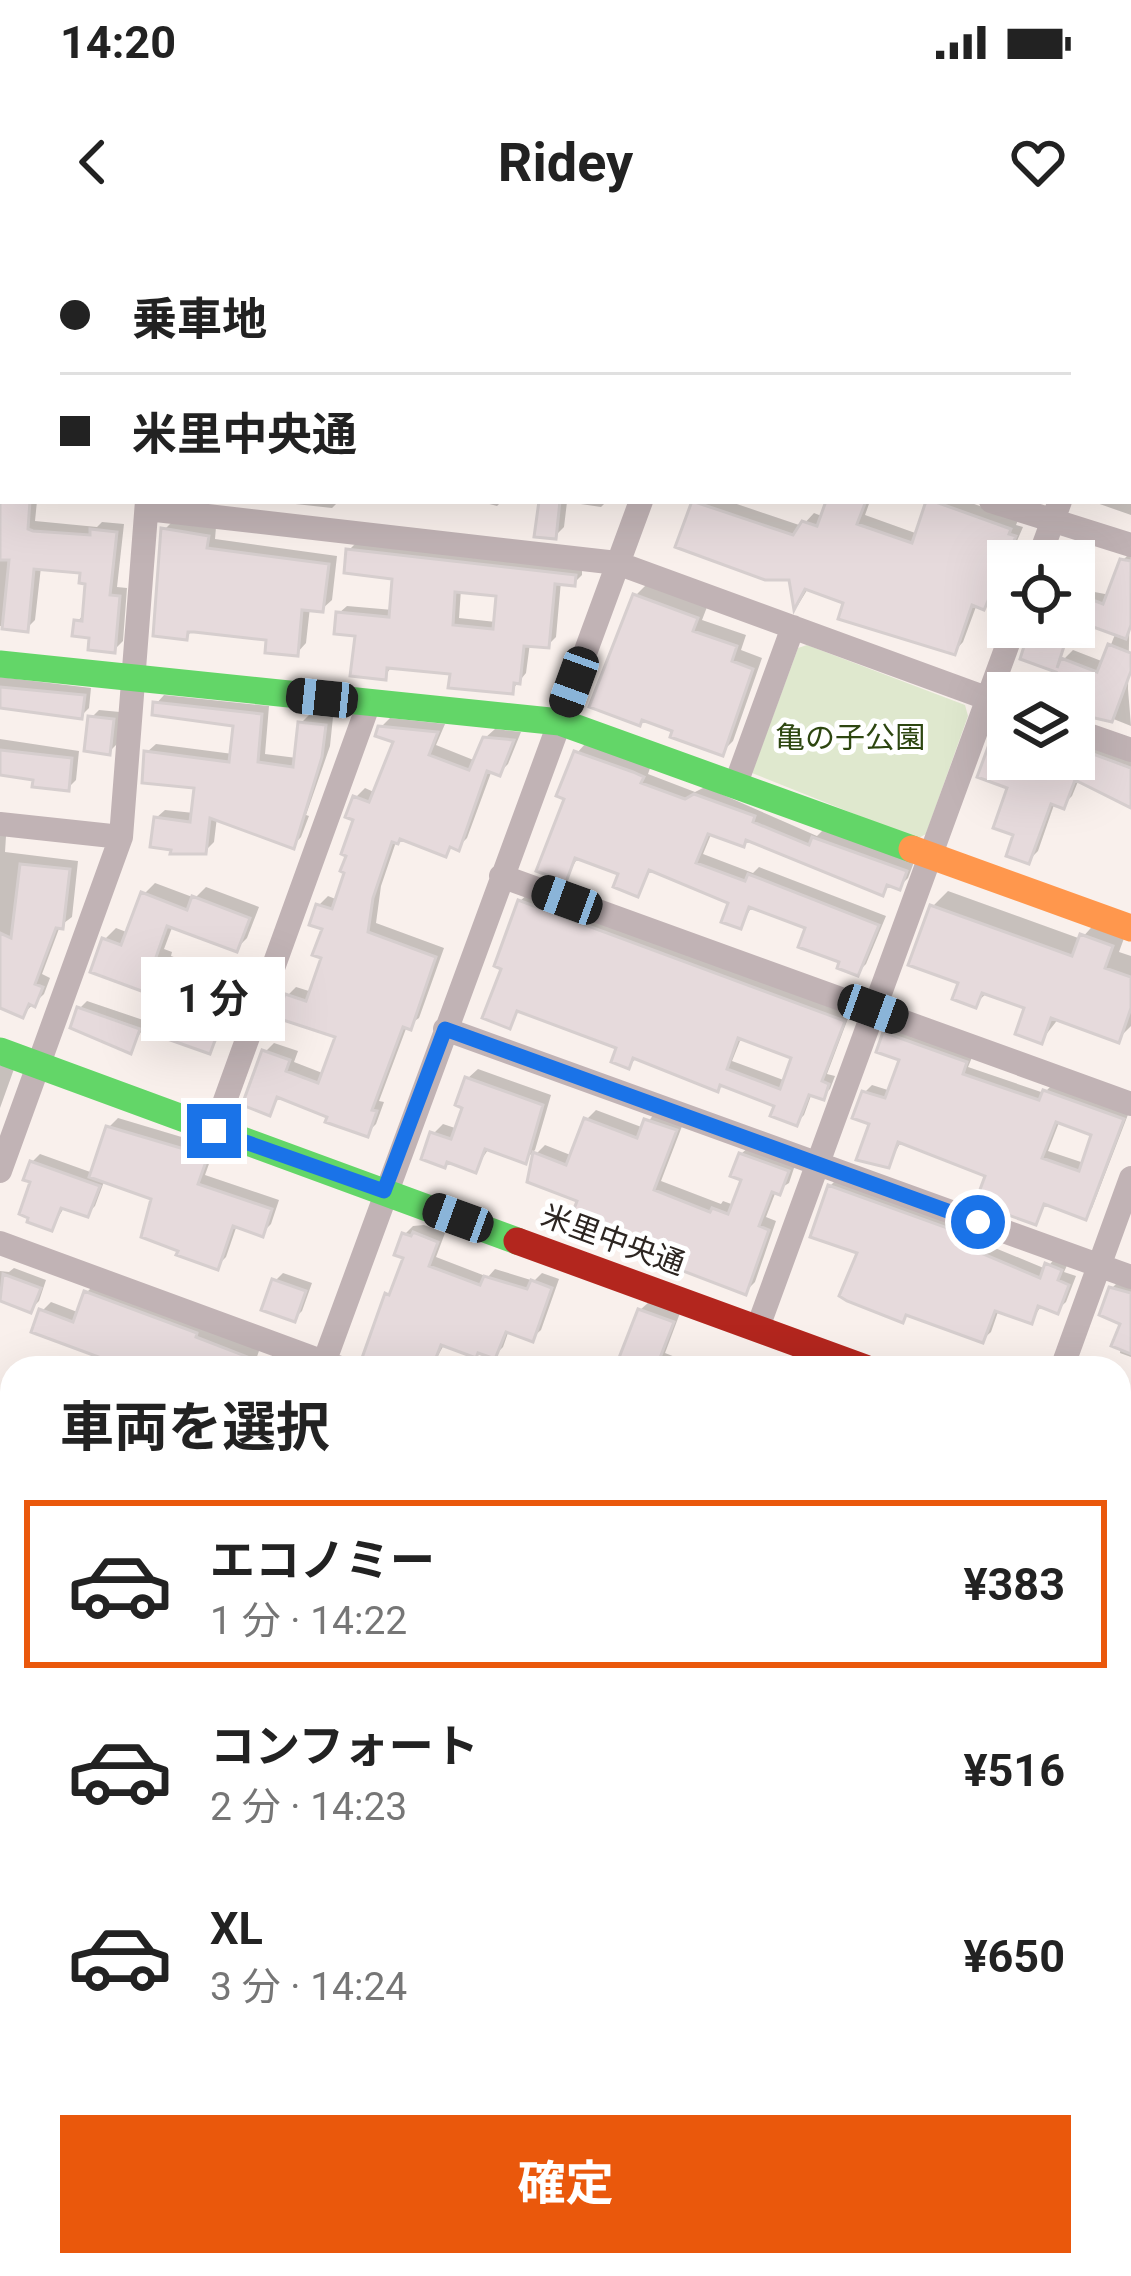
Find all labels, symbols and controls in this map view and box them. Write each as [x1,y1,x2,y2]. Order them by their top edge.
text: 14:20 [60,16,176,69]
icon: back [60,129,126,195]
icon: heart [1005,129,1071,195]
text: Ridey [498,131,633,194]
text: 乗車地 [132,293,267,346]
text: 米里中央通 [132,408,357,461]
map controls [987,540,1095,780]
button: locate [987,540,1095,648]
car [545,642,603,722]
button: layers [987,672,1095,780]
car [284,676,360,720]
park label: 亀の子公園 [775,720,925,755]
car [527,871,607,929]
callout: 1 分 [142,957,286,1041]
text: 1 分 [177,976,249,1022]
car [833,980,913,1038]
route end [187,1104,241,1158]
car [418,1189,498,1247]
route start [951,1195,1005,1249]
street label: 米里中央通 [537,1197,690,1282]
text: 車両を選択 [60,1396,330,1459]
icon: car [66,1530,174,1638]
text: エコノミー [210,1534,435,1587]
text: ¥383 [963,1558,1065,1611]
text: 1 分 · 14:22 [210,1598,407,1644]
icon: car [66,1716,174,1824]
text: コンフォート [210,1720,479,1773]
text: ¥516 [963,1744,1065,1797]
text: 2 分 · 14:23 [210,1784,407,1830]
icon: car [66,1902,174,2010]
text: XL [210,1902,263,1955]
text: ¥650 [963,1930,1065,1983]
text: 3 分 · 14:24 [210,1964,407,2010]
button: 確定 [60,2115,1071,2253]

